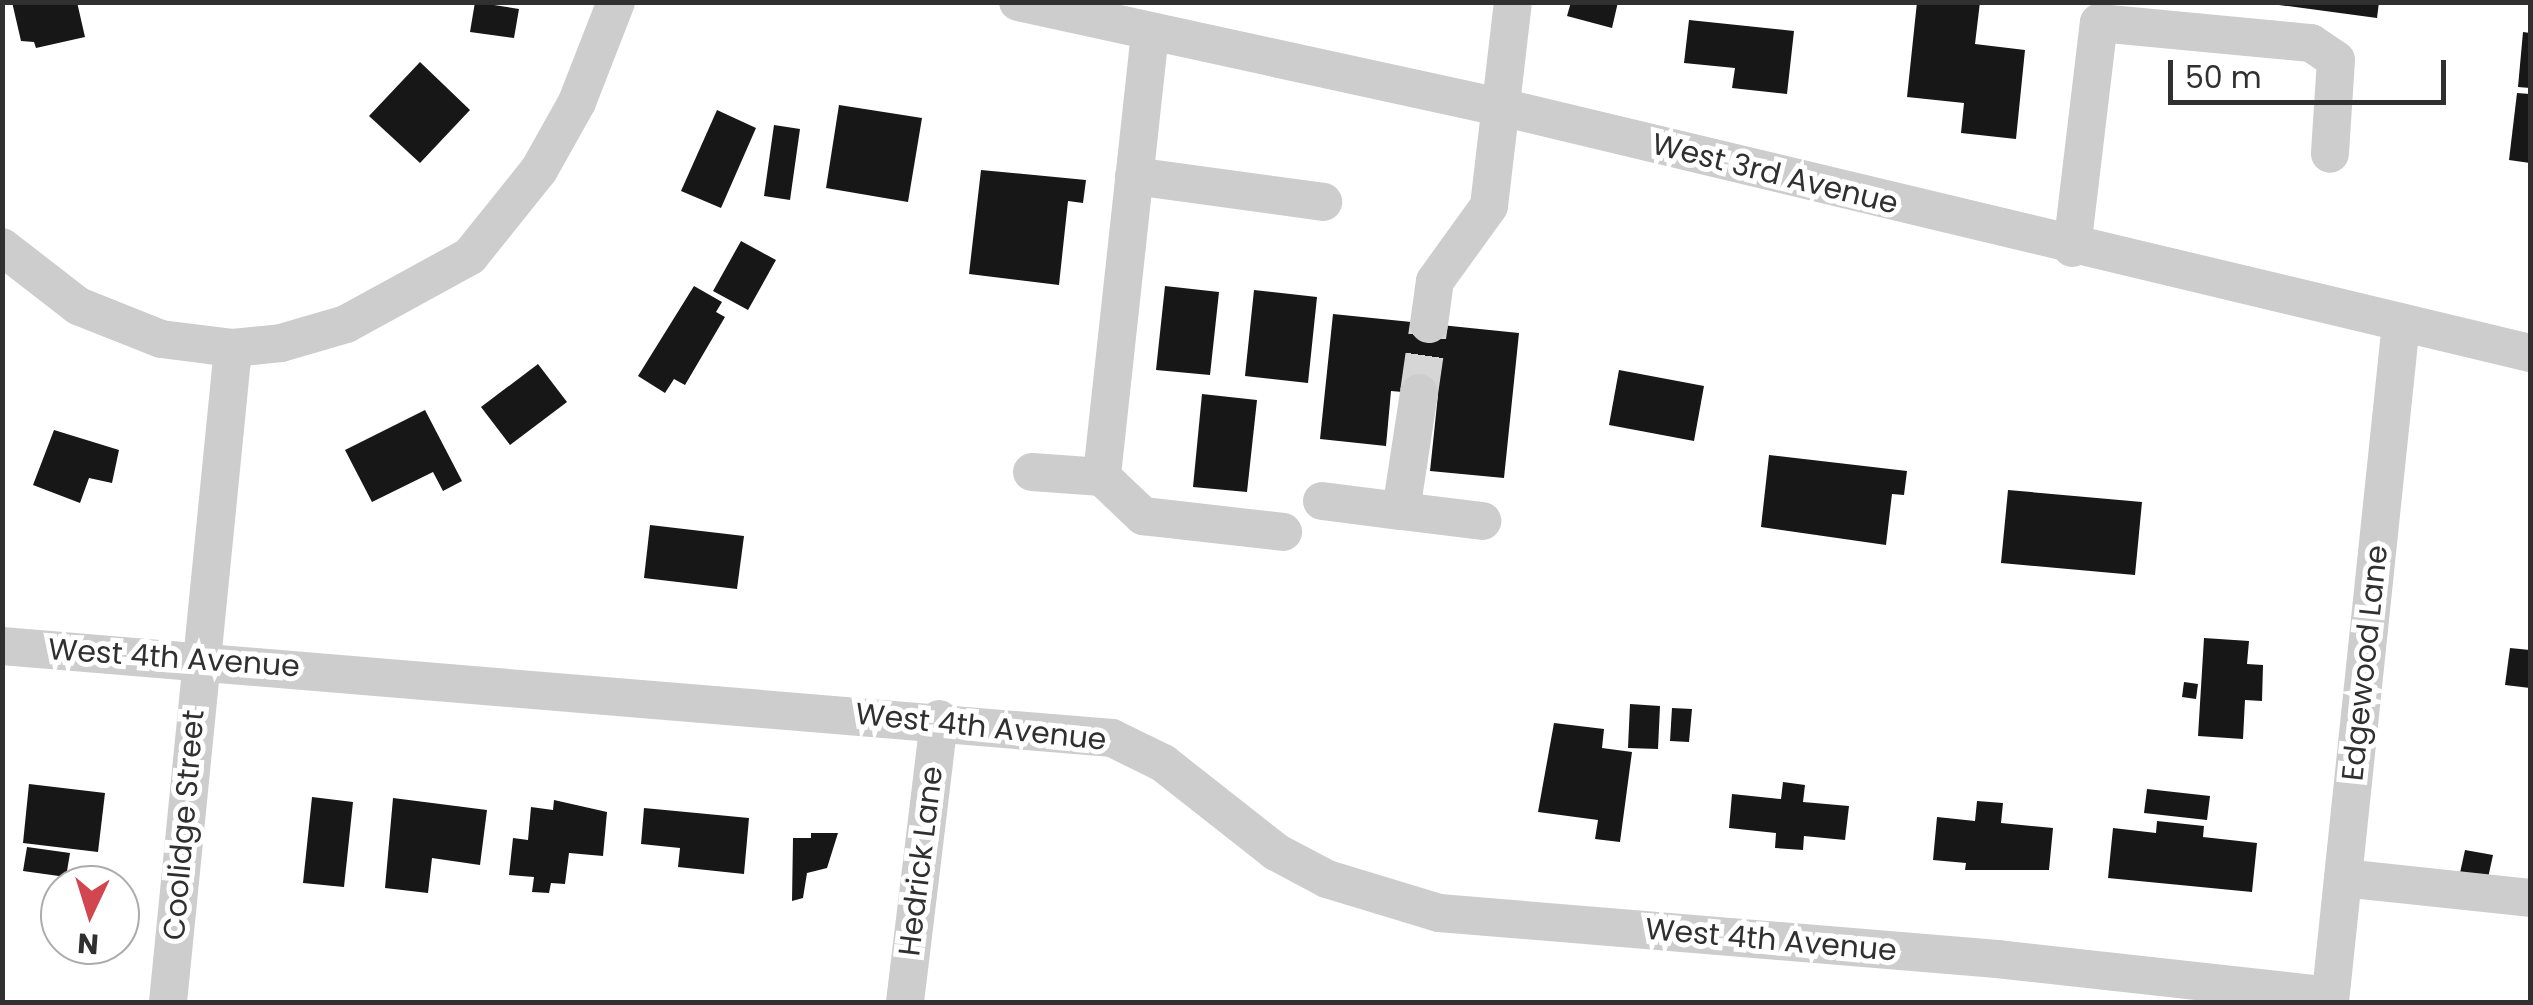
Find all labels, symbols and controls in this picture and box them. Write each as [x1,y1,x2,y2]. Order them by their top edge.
scale bar [2173,40,2450,102]
text: 50 m [2185,56,2262,99]
street label: West 3rd Avenue [1648,126,1902,222]
street label: Edgewood Lane [2335,543,2395,783]
street label: West 4th Avenue [47,631,301,685]
street label: West 4th Avenue [854,696,1108,758]
street label: Coolidge Street [156,708,212,942]
street label: Hedrick Lane [892,764,950,958]
north arrow [40,865,140,965]
street label: West 4th Avenue [1644,911,1898,969]
text: N [76,923,100,964]

